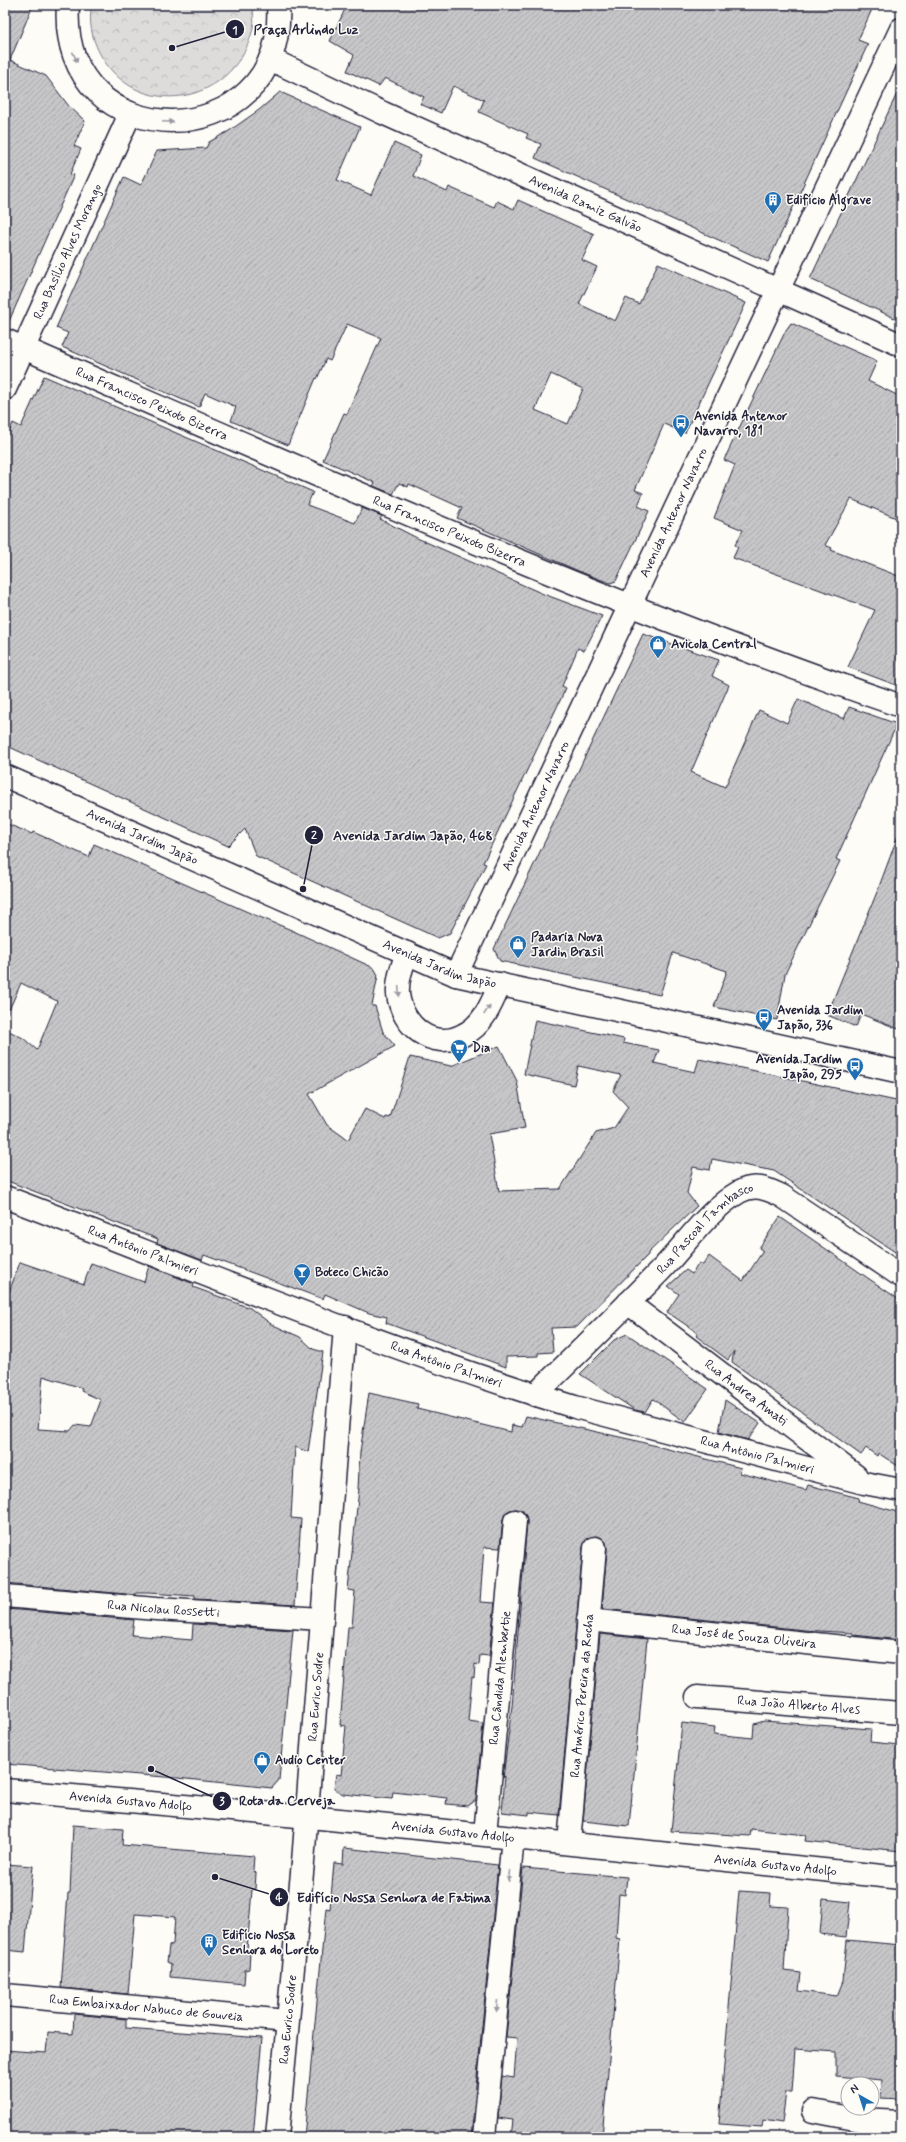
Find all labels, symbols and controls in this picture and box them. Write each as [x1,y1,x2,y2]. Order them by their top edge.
callout: Praça Arlindo Luz [225,16,368,42]
text: Praça Arlindo Luz [254,21,359,39]
text: 1 [232,23,238,39]
one-way arrow [72,51,78,62]
one-way arrow [162,118,174,125]
street label: Avenida Ramiz Galvão [526,171,645,237]
street label: Rua Basílio Alves Morango [29,181,106,322]
building icon: Edifício Algrave [763,190,783,215]
place label: Edifício Algrave [786,192,871,212]
street label: Rua Francisco Peixoto Bizerra [73,363,231,444]
place label: Avenida Antenor Navarro, 181 [694,408,788,440]
bus stop icon: Avenida Antenor Navarro, 181 [671,413,691,438]
street label: Avenida Antenor Navarro [636,445,711,580]
street label: Rua Francisco Peixoto Bizerra [370,492,529,571]
shop icon: Avicola Central [648,634,668,659]
place label: Avicola Central [671,636,757,653]
street label: Avenida Antenor Navarro [498,738,573,873]
street label: Avenida Jardim Japão [84,804,201,869]
callout: Avenida Jardim Japão, 468 [304,822,502,848]
text: Avenida Jardim Japão, 468 [333,827,493,845]
text: 2 [311,828,317,844]
place label: Padaria Nova Jardin Brasil [531,929,604,961]
shop icon: Padaria Nova Jardin Brasil [508,934,528,959]
street label: Avenida Jardim Japão [380,935,499,992]
one-way arrow [395,985,402,997]
place label: Avenida Jardim Japão, 336 [777,1002,863,1034]
one-way arrow [483,1005,491,1016]
bus stop icon: Avenida Jardim Japão, 336 [754,1007,774,1032]
supermarket icon: Dia [449,1038,469,1063]
place label: Dia [472,1040,490,1057]
place label: Avenida Jardim Japão, 295 [756,1051,843,1083]
bus stop icon: Avenida Jardim Japão, 295 [845,1056,865,1081]
street label: Rua Pascoal Tambasco [653,1179,755,1278]
street label: Rua Antônio Palmieri [85,1221,201,1280]
bar icon: Boteco Chicão [292,1262,312,1287]
place label: Boteco Chicão [315,1264,389,1281]
street label: Rua Antônio Palmieri [388,1337,504,1392]
street label: Rua Andrea Amati [701,1356,791,1429]
street label: Rua Antônio Palmieri [699,1432,816,1478]
street label: Rua Nicolau Rossetti [107,1596,220,1621]
street label: Rua Cândida Alembertie [485,1610,515,1746]
street label: Rua Américo Pereira da Rocha [566,1612,598,1778]
street label: Rua José de Souza Oliveira [671,1620,818,1653]
street label: Rua Eurico Sodre [304,1651,328,1742]
street label: Rua João Alberto Alves [737,1692,861,1718]
shop icon: Audio Center [252,1750,272,1775]
place label: Audio Center [275,1752,346,1769]
street label: Avenida Gustavo Adolfo [68,1787,193,1817]
callout: Rota da Cerveja [212,1788,341,1814]
text: Rota da Cerveja [239,1792,336,1810]
text: 3 [219,1794,225,1810]
street label: Avenida Gustavo Adolfo [391,1817,516,1849]
street label: Avenida Gustavo Adolfo [713,1850,838,1882]
one-way arrow [506,1870,513,1882]
callout: Edifício Nossa Senhora de Fatima [269,1884,498,1910]
text: Edifício Nossa Senhora de Fatima [297,1889,491,1907]
text: 4 [276,1890,283,1906]
place label: Edifício Nossa Senhora do Loreto [222,1927,320,1959]
building icon: Edifício Nossa Senhora do Loreto [199,1932,219,1957]
street label: Rua Eurico Sodre [275,1974,301,2065]
street label: Rua Embaixador Nabuco de Gouveia [49,1991,244,2025]
one-way arrow [494,2000,500,2012]
north arrow [840,2076,880,2116]
text: N [847,2081,862,2097]

